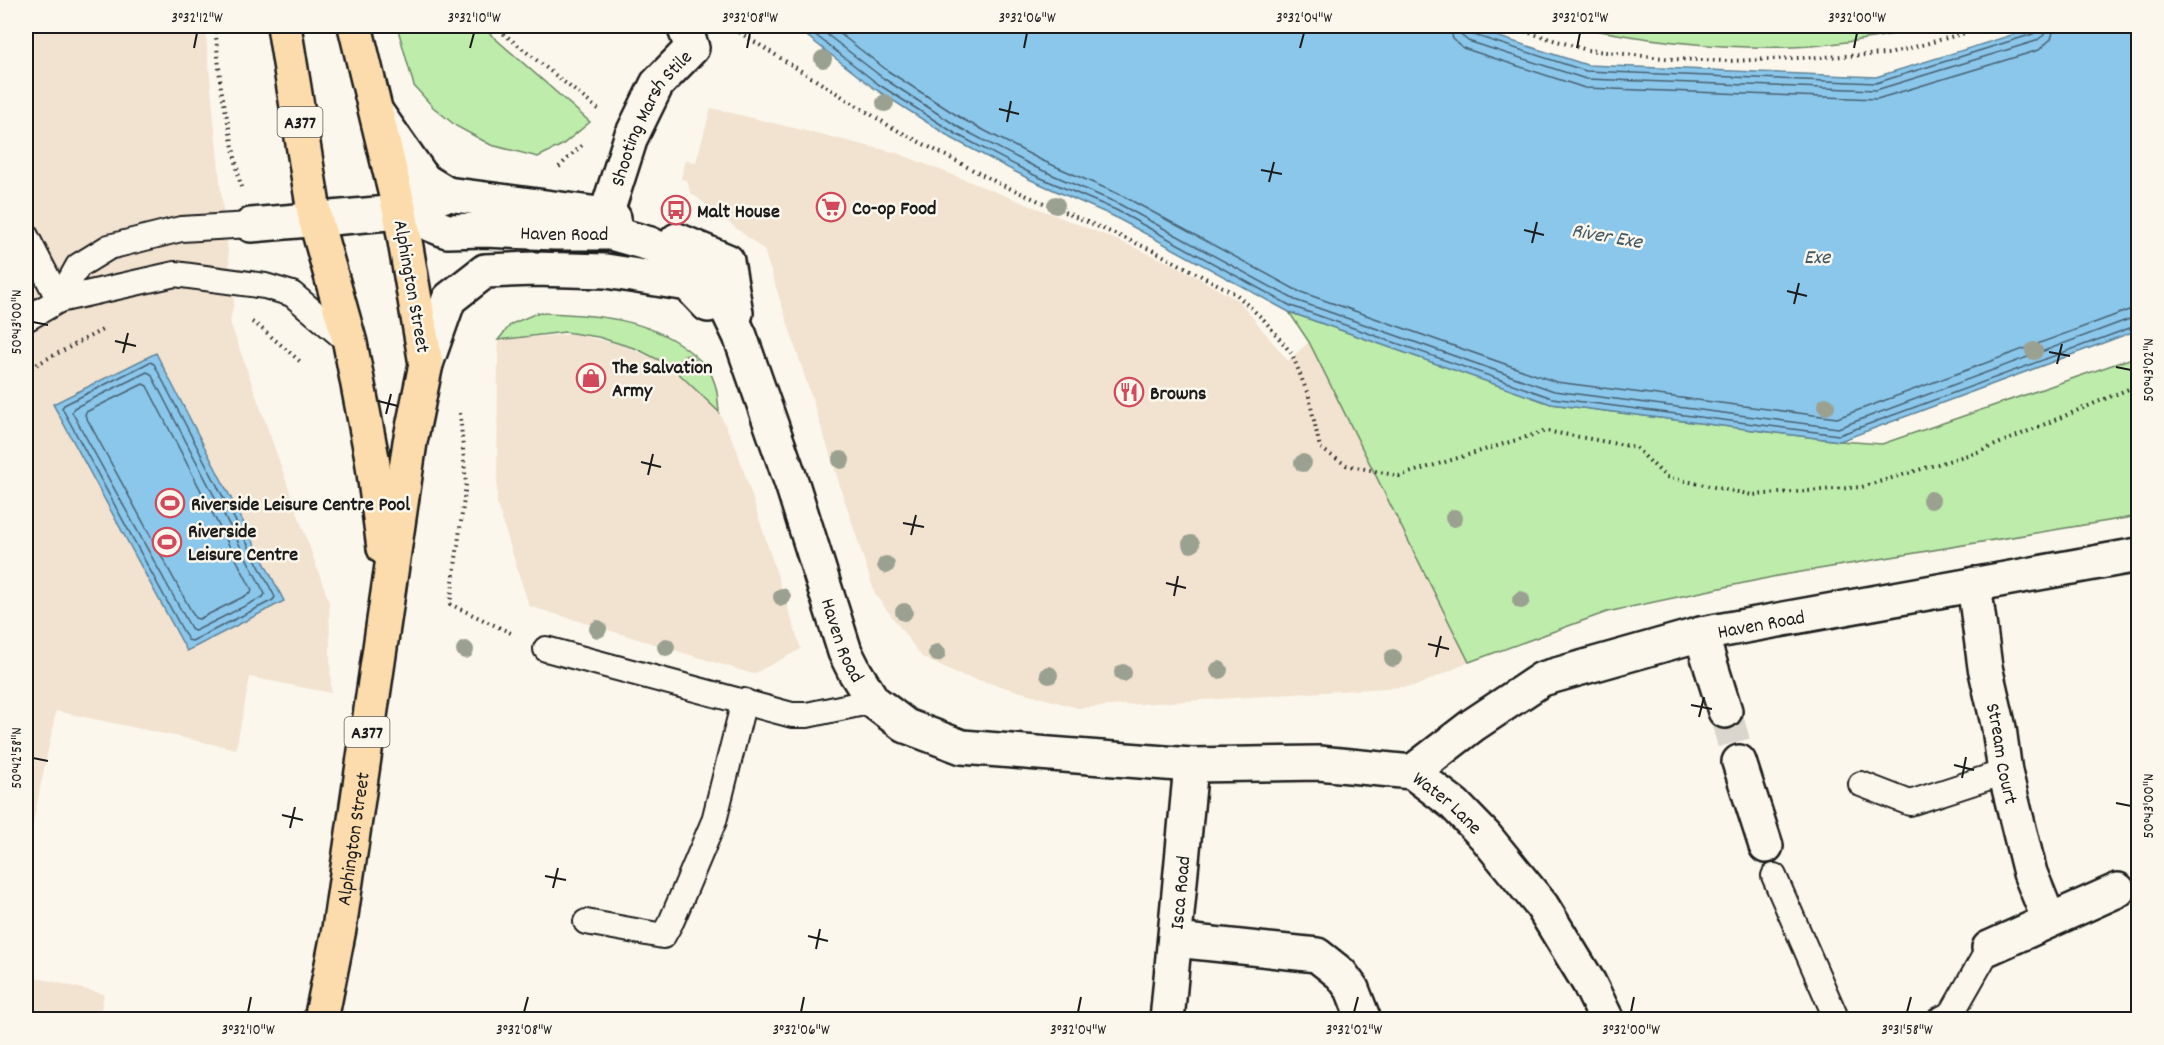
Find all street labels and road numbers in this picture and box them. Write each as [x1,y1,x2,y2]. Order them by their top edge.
street label: Shooting Marsh Stile [605,45,700,191]
road number: A377 [278,107,322,137]
street label: Alphington Street [385,218,436,355]
street label: Haven Road [520,221,608,250]
street label: Haven Road [812,595,869,689]
street label: Haven Road [1716,605,1807,648]
street label: Stream Court [1977,701,2023,808]
road number: A377 [344,717,389,747]
street label: Water Lane [1405,766,1488,842]
street label: Alphington Street [332,771,379,908]
street label: Isca Road [1165,855,1199,931]

